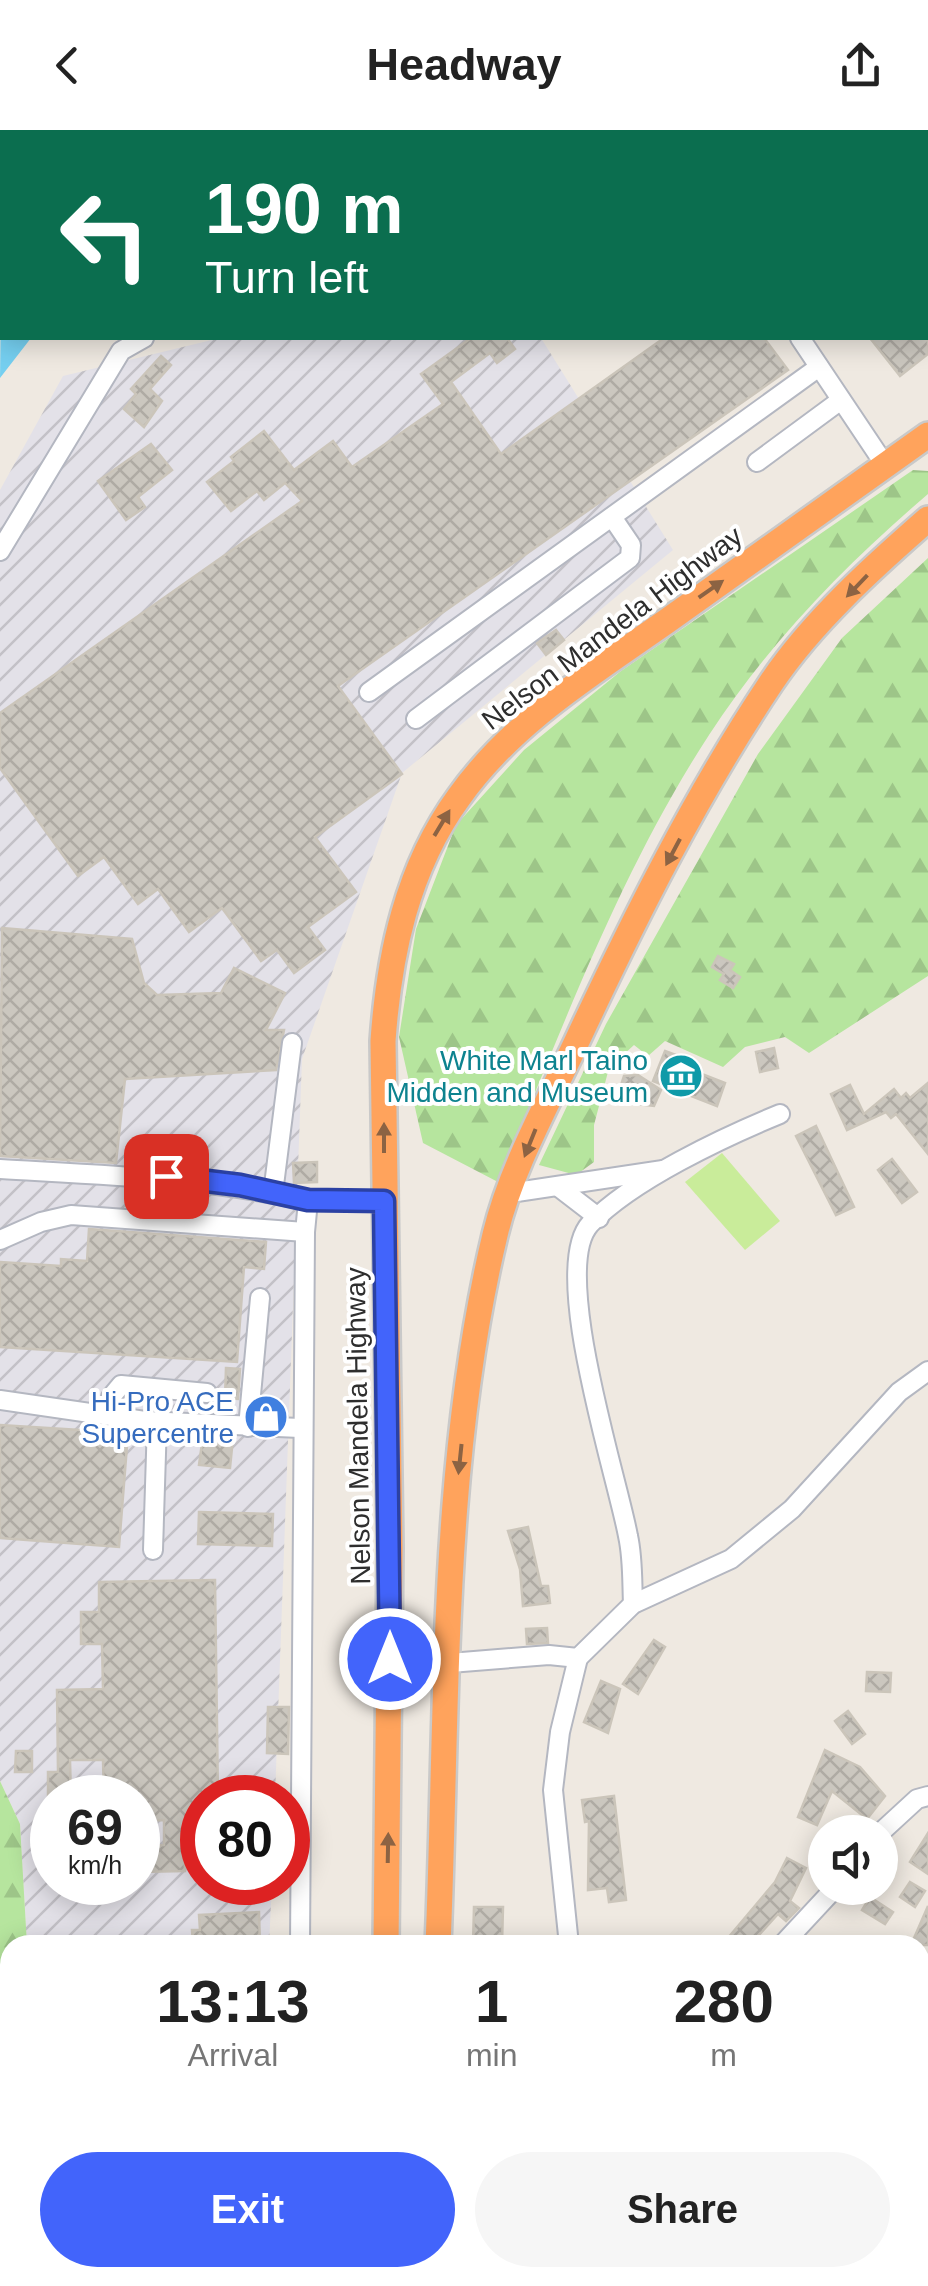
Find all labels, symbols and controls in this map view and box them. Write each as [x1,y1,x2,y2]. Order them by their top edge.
icon: back [40,38,95,93]
icon: share [833,38,888,93]
text: Headway [366,39,562,90]
icon: left [40,170,170,300]
text: 190 m [205,170,403,248]
text: Turn left [205,252,368,303]
street label: Nelson Mandela Highway [476,520,748,736]
one-way arrow [846,573,869,597]
one-way arrow [698,580,725,599]
one-way arrow [433,809,450,837]
one-way arrow [665,837,682,866]
place label: White Marl Taino Midden and Museum [387,1045,648,1108]
museum icon: White Marl Taino Midden and Museum [658,1053,704,1099]
one-way arrow [376,1121,392,1153]
one-way arrow [522,1129,538,1158]
pin [124,1134,209,1219]
icon: arrive [139,1149,194,1204]
street label: Nelson Mandela Highway [340,1267,376,1585]
place label: Hi-Pro ACE Supercentre [81,1386,234,1449]
shop icon: Hi-Pro ACE Supercentre [243,1394,289,1440]
one-way arrow [452,1444,468,1475]
position arrow [338,1607,442,1711]
speed limit sign: 80 [180,1775,310,1905]
text: 69 [67,1800,123,1856]
map controls [808,1815,898,1905]
button: sound [808,1815,898,1905]
one-way arrow [380,1831,396,1863]
text: km/h [68,1851,122,1879]
text: 13:13 [156,1968,310,2035]
text: 1 [475,1968,508,2035]
text: 280 [674,1968,774,2035]
text: Arrival [188,2037,278,2073]
text: min [466,2037,517,2073]
text: m [710,2037,737,2073]
button: Exit [40,2152,455,2267]
button: Share [475,2152,890,2267]

